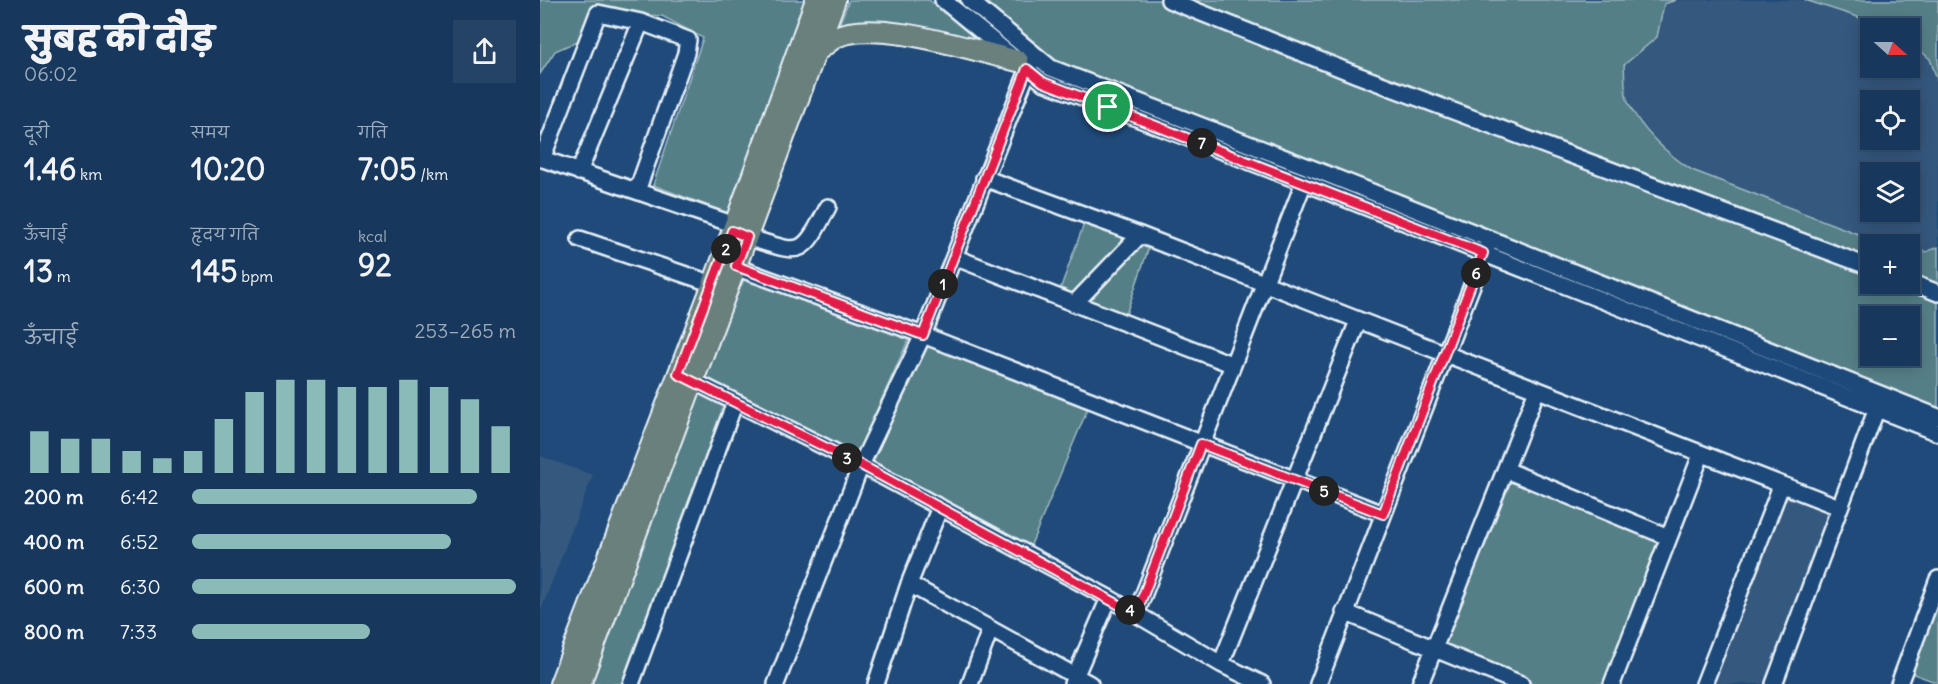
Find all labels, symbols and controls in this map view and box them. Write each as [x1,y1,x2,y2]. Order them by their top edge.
text: सुबह की दौड़ [24,17,214,59]
north arrow [1860,18,1920,78]
map controls [1860,18,1920,366]
button: share [453,20,516,83]
text: 06:02 [24,61,77,86]
pin [1082,81,1133,132]
icon: arrive [1091,90,1124,123]
button: locate [1860,90,1920,150]
text: दूरी [24,122,49,142]
text: समय [191,122,229,142]
text: गति [358,122,387,142]
pin: 7 [1187,128,1217,158]
text: 7 [1198,133,1206,153]
text: 1.46 [24,150,76,188]
text: 10:20 [191,150,266,188]
text: 7:05 [358,150,416,188]
button: layers [1860,162,1920,222]
text: km [76,164,102,184]
text: /km [416,164,448,184]
text: ऊँचाई [24,224,67,244]
text: हृदय गति [191,224,259,244]
text: kcal [358,226,387,246]
pin: 2 [711,234,741,264]
button: + [1860,234,1920,294]
text: 2 [722,239,730,259]
text: 92 [358,246,392,284]
text: 13 [24,252,53,290]
text: 145 [191,252,238,290]
pin: 6 [1461,258,1491,288]
text: 6 [1471,263,1481,283]
text: m [53,266,71,286]
text: bpm [238,266,273,286]
pin: 1 [928,269,958,299]
text: 1 [940,274,946,294]
button: − [1860,306,1920,366]
text: 253–265 m [415,318,516,343]
text: ऊँचाई [24,324,78,349]
pin: 3 [832,443,862,473]
text: 3 [842,448,852,468]
pin: 5 [1309,476,1339,506]
text: 5 [1319,481,1329,501]
text: 200 m [24,484,84,509]
text: 6:42 [120,484,159,509]
text: 400 m [24,529,84,554]
text: 6:52 [120,529,159,554]
text: 600 m [24,574,84,599]
text: 6:30 [120,574,161,599]
pin: 4 [1115,595,1145,625]
text: 4 [1125,600,1135,620]
text: 800 m [24,619,84,644]
text: 7:33 [120,619,157,644]

